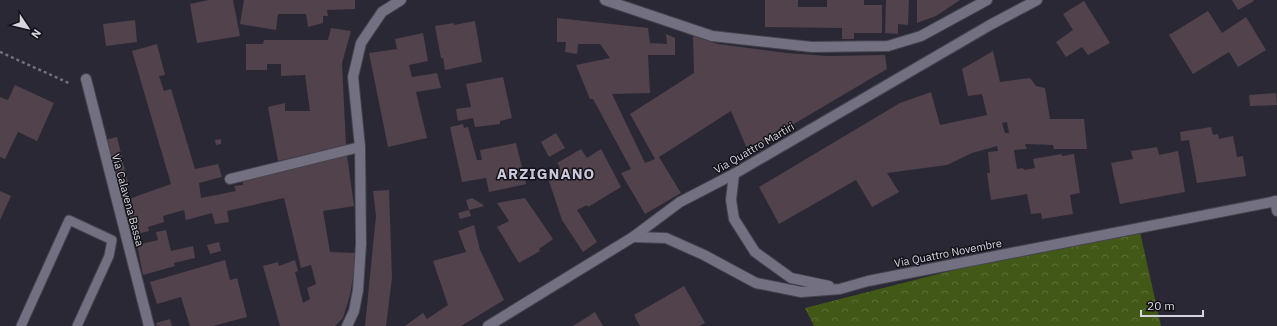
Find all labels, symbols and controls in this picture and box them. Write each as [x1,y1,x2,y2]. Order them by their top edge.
north arrow [8,8,48,48]
text: N [28,26,44,41]
street label: Via Quattro Martiri [711,119,797,177]
street label: Via Calavena Bassa [109,152,147,248]
district label: ARZIGNANO [497,164,595,183]
street label: Via Quattro Novembre [893,236,1003,270]
scale bar [1141,292,1203,318]
text: 20 m [1147,298,1175,313]

